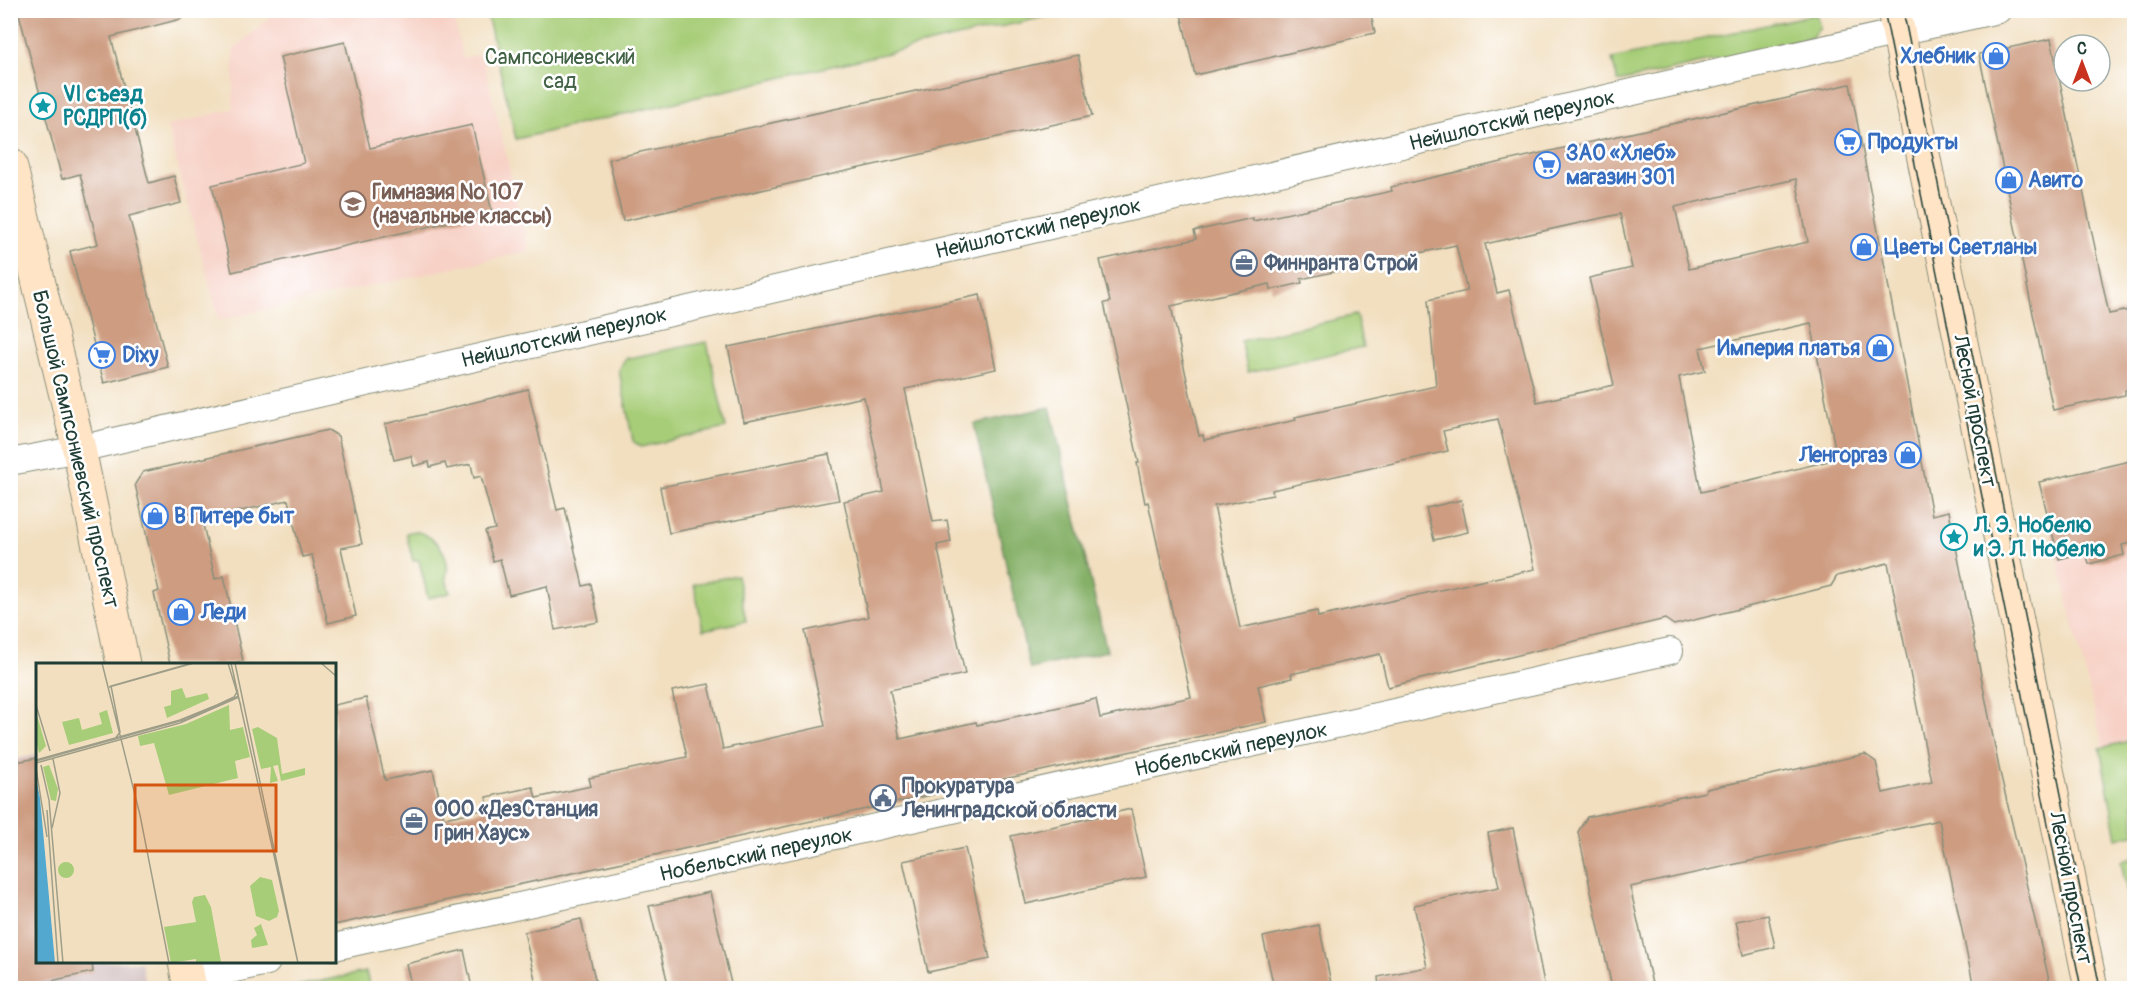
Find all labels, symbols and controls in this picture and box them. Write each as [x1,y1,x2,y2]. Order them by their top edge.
north arrow [2052,33,2112,93]
text: С [2077,39,2087,59]
shop icon: Хлебник [1981,41,2011,71]
place label: Хлебник [1901,43,1976,70]
park label: Сампсониевский сад [485,44,635,95]
place label: VI съезд РСДРП(б) [63,81,148,132]
street label: Нейшлотский переулок [1407,84,1618,157]
place icon: VI съезд РСДРП(б) [28,91,58,121]
supermarket icon: Продукты [1833,127,1863,157]
place label: Продукты [1868,129,1958,156]
place label: ЗАО «Хлеб» магазин 301 [1566,140,1676,191]
supermarket icon: ЗАО «Хлеб» магазин 301 [1532,150,1562,180]
shop icon: Авито [1994,165,2024,195]
place label: Авито [2028,167,2084,194]
place label: Гимназия № 107 (начальные классы) [372,179,553,230]
school or university icon: Гимназия № 107 (начальные классы) [338,189,368,219]
street label: Нейшлотский переулок [933,192,1144,265]
shop icon: Цветы Светланы [1849,232,1879,262]
place label: Цветы Светланы [1884,234,2037,261]
office icon: Финнранта Строй [1229,248,1259,278]
place label: Финнранта Строй [1263,250,1418,277]
street label: Большой Сампсониевский проспект [26,287,125,611]
street label: Нейшлотский переулок [459,301,670,374]
street label: Лесной проспект [1946,331,2003,490]
shop icon: Империя платья [1865,333,1895,363]
place label: Империя платья [1717,335,1860,362]
supermarket icon: Dixy [87,340,117,370]
place label: Dixy [122,342,158,369]
shop icon: Ленгоргаз [1893,440,1923,470]
place label: Ленгоргаз [1798,442,1888,469]
shop icon: В Питере быт [140,501,170,531]
place label: В Питере быт [174,503,295,530]
place label: Л. Э. Нобелю и Э. Л. Нобелю [1973,512,2106,563]
place icon: Л. Э. Нобелю и Э. Л. Нобелю [1939,522,1969,552]
shop icon: Леди [166,597,196,627]
place label: Леди [200,599,247,626]
inset map [36,663,336,963]
street label: Нобельский переулок [1132,716,1330,783]
place label: Прокуратура Ленинградской области [901,773,1117,824]
public building icon: Прокуратура Ленинградской области [868,783,898,813]
place label: ООО «ДезСтанция Грин Хаус» [434,796,598,847]
office icon: ООО «ДезСтанция Грин Хаус» [399,806,429,836]
street label: Лесной проспект [2042,808,2099,967]
street label: Нобельский переулок [657,821,855,888]

